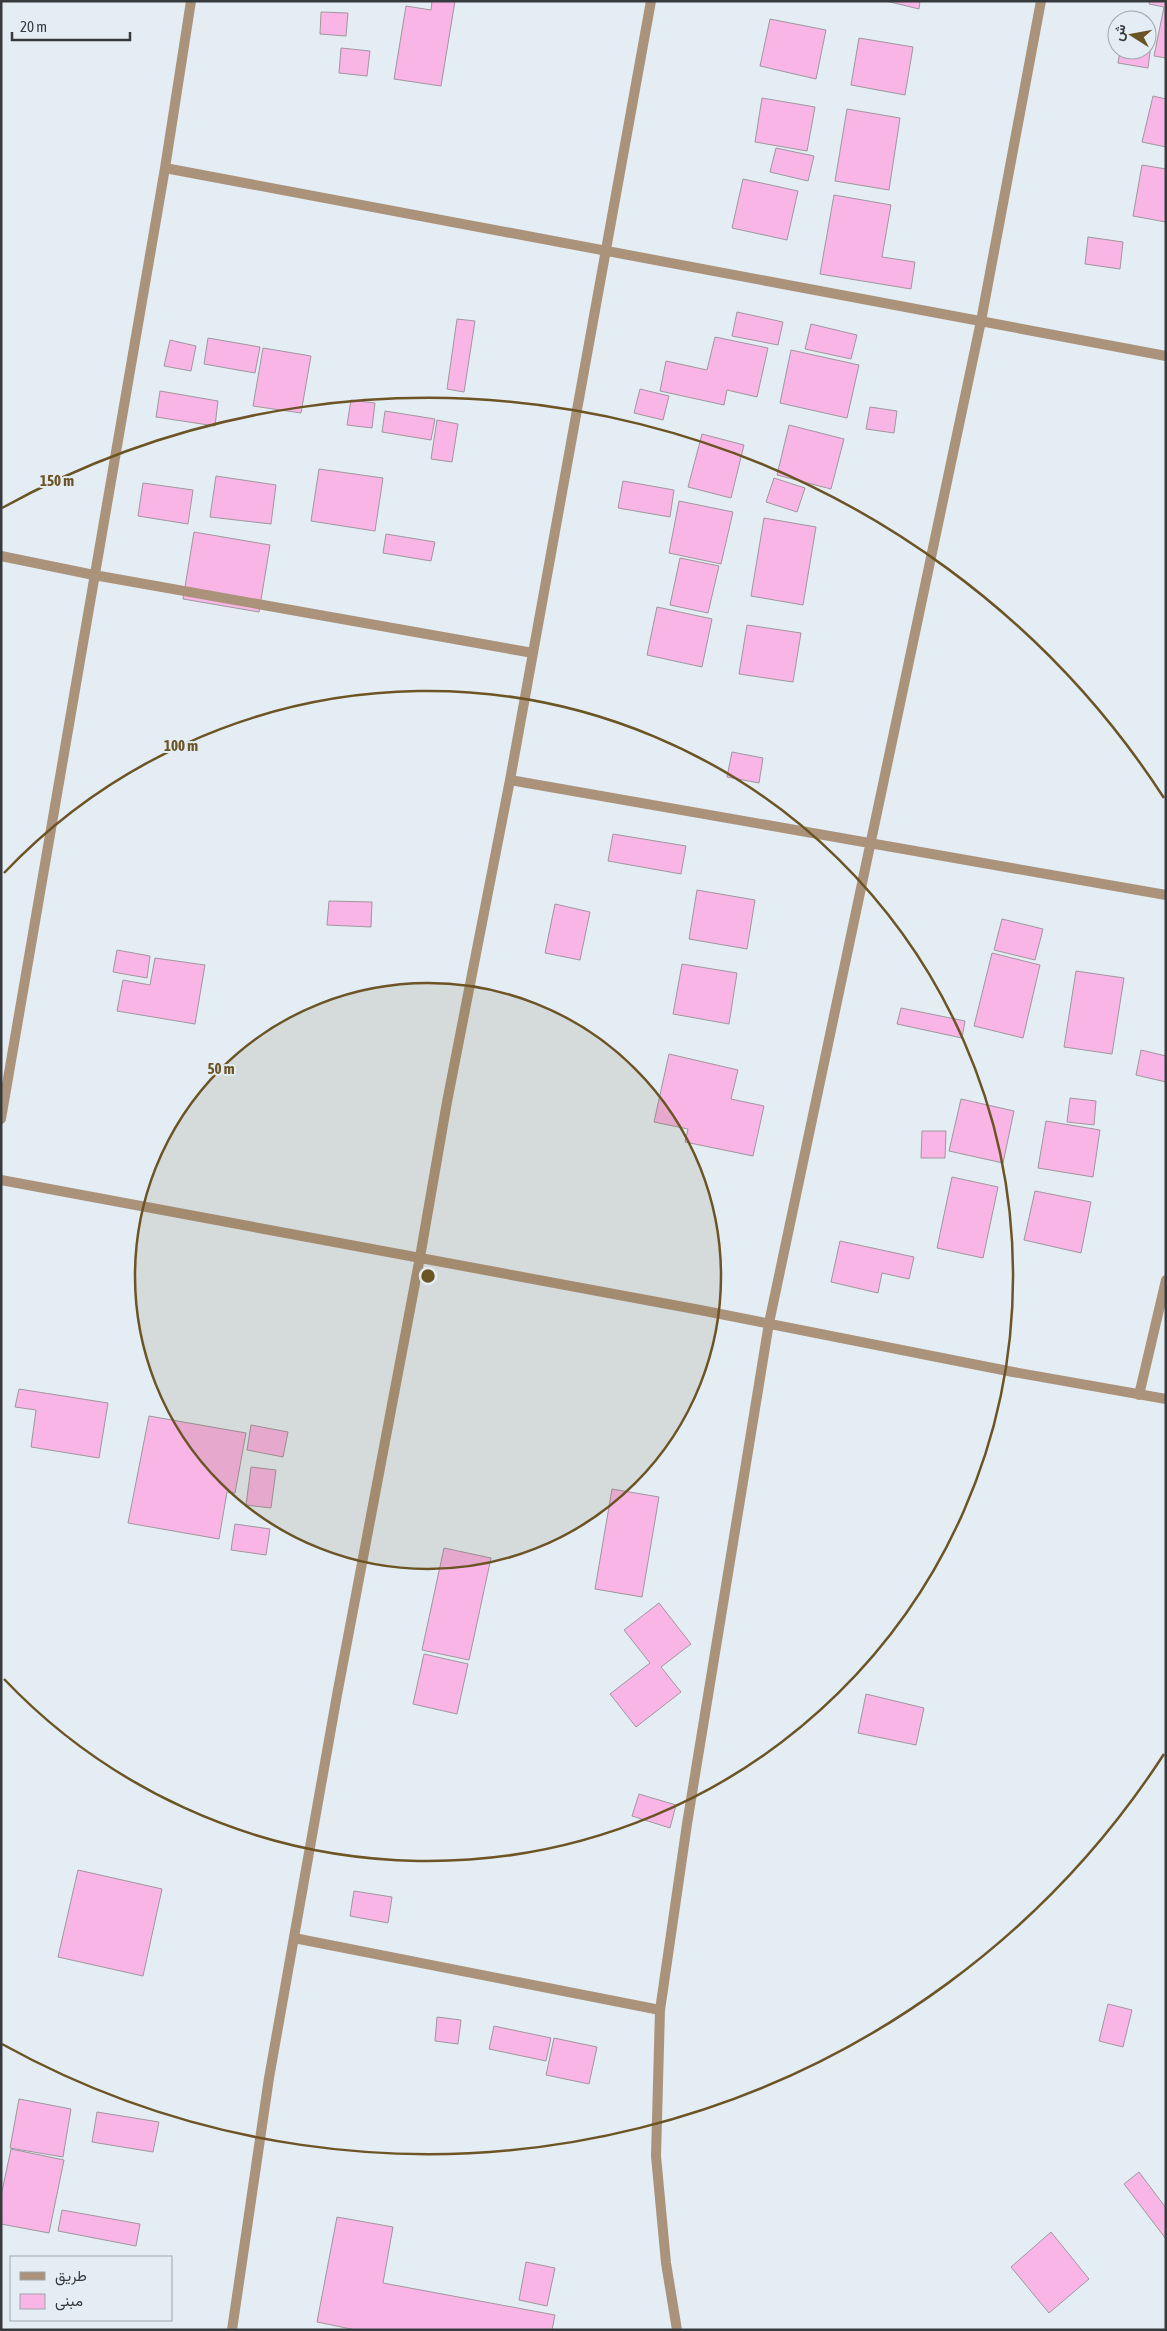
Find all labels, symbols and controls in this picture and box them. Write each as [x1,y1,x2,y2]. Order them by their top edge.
scale bar [12,10,130,42]
north arrow [1107,10,1157,60]
text: 20 m [20,18,47,35]
text: ش [1110,23,1130,42]
text: 150 m [40,472,74,489]
text: 100 m [164,737,198,754]
text: 50 m [208,1060,235,1077]
centre of rings [419,1267,437,1285]
legend [10,2256,172,2321]
text: طريق [55,2267,87,2286]
text: مبنى [55,2292,83,2311]

